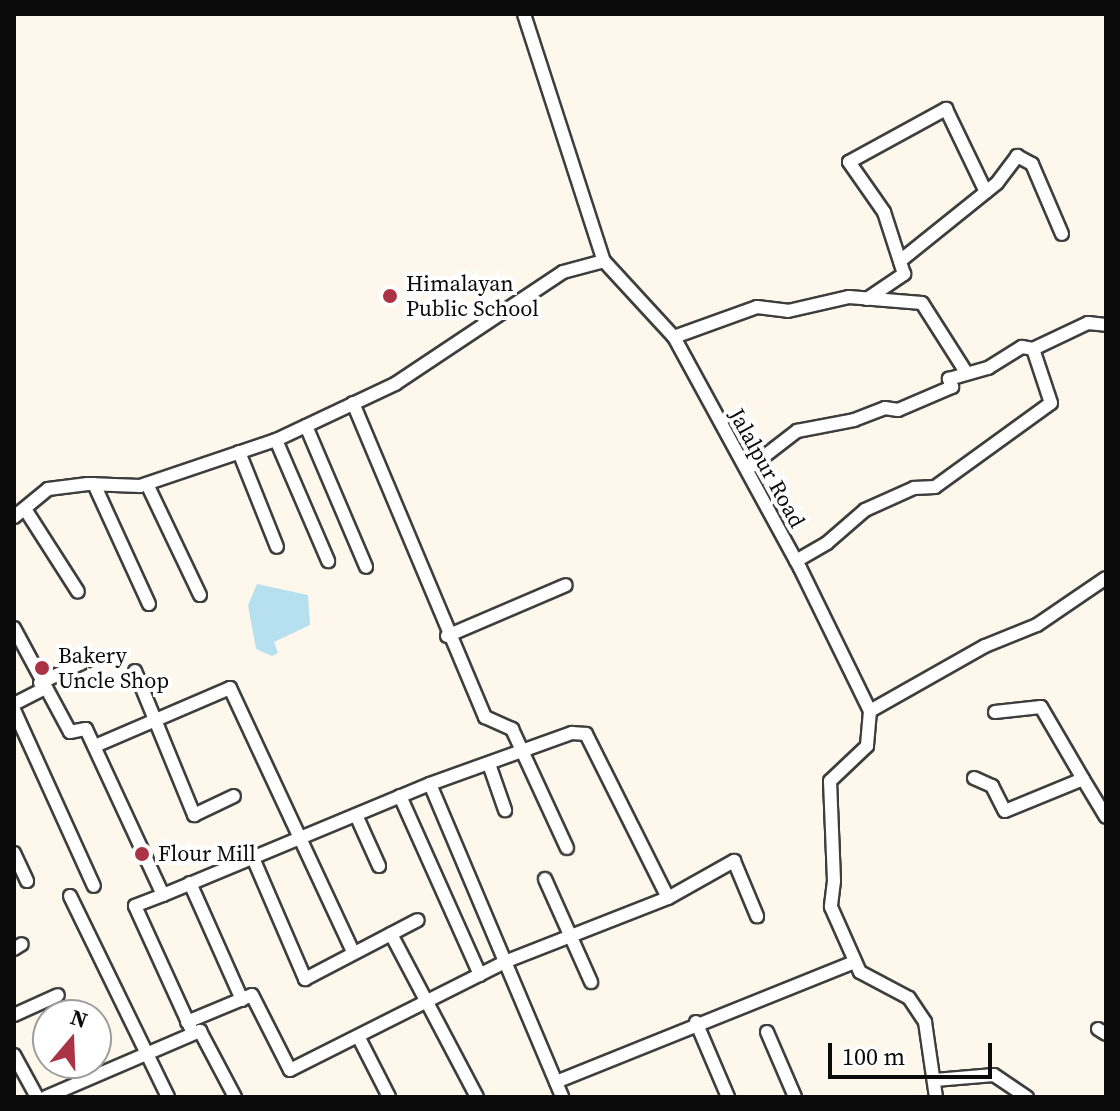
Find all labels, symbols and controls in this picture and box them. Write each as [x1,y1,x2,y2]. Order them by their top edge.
place label: Himalayan Public School [406,270,539,322]
marker: Himalayan Public School [381,287,399,305]
street label: Jalalpur Road [723,404,811,532]
place label: Bakery Uncle Shop [58,642,169,694]
marker: Bakery Uncle Shop [33,659,51,677]
place label: Flour Mill [158,841,256,867]
marker: Flour Mill [133,845,151,863]
north arrow [32,999,112,1079]
text: N [67,1001,92,1035]
scale bar [832,1027,996,1077]
text: 100 m [842,1040,905,1073]

